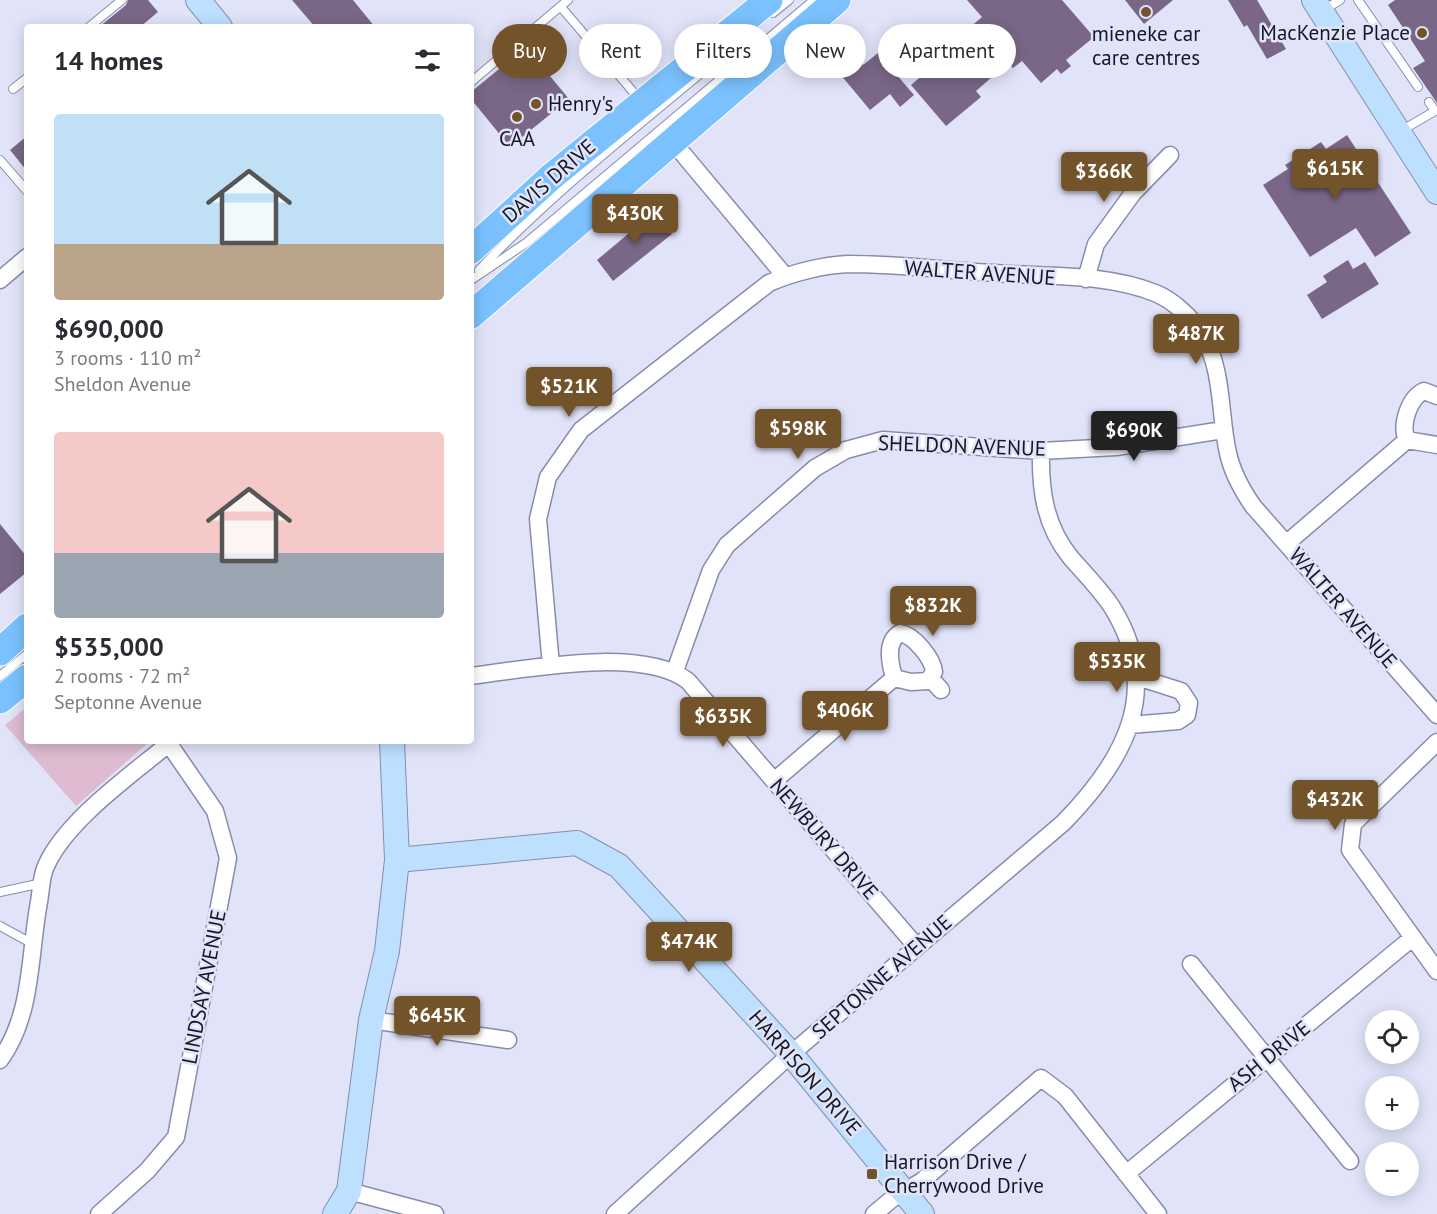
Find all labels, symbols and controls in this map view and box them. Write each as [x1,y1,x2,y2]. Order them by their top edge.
marker: mieneke car care centres [1139,5,1153,19]
place label: MacKenzie Place [1260,19,1410,46]
place label: mieneke car care centres [1092,20,1200,71]
chip: Buy [492,24,567,78]
chip: Rent [579,24,662,78]
chip: Filters [674,24,772,78]
chip: New [784,24,866,78]
chip: Apartment [878,24,1016,78]
marker: MacKenzie Place [1415,26,1429,40]
text: 14 homes [54,44,163,77]
icon: filters [411,44,444,77]
place label: Henry's [548,90,613,117]
marker: Henry's [529,97,543,111]
marker: CAA [510,110,524,124]
place label: CAA [499,125,536,152]
street label: DAVIS DRIVE [496,133,601,228]
pin: $615K [1293,149,1377,200]
pin: $366K [1062,152,1146,203]
icon: home [195,153,303,261]
text: $615K [1306,155,1364,181]
text: $366K [1075,158,1133,184]
pin: $430K [593,194,677,245]
text: $430K [606,200,664,226]
street label: WALTER AVENUE [904,254,1056,291]
text: $690,000 [54,312,164,345]
pin: $487K [1154,314,1238,365]
text: $487K [1167,320,1225,346]
text: 3 rooms · 110 m² [54,345,201,371]
pin: $521K [527,367,611,418]
text: Sheldon Avenue [54,371,191,397]
text: $521K [540,373,598,399]
pin: $598K [756,409,840,460]
pin: $690K [1092,411,1176,462]
text: $598K [769,415,827,441]
text: $690K [1105,417,1163,443]
street label: SHELDON AVENUE [878,429,1047,462]
icon: home [195,471,303,579]
street label: WALTER AVENUE [1284,542,1403,674]
pin: $832K [891,586,975,637]
text: $832K [904,592,962,618]
text: $535,000 [54,630,164,663]
pin: $535K [1075,642,1159,693]
text: $535K [1088,648,1146,674]
text: 2 rooms · 72 m² [54,663,190,689]
text: Septonne Avenue [54,689,202,715]
pin: $406K [803,691,887,742]
pin: $635K [681,697,765,748]
text: $406K [816,697,874,723]
text: $635K [694,703,752,729]
street label: NEWBURY DRIVE [764,772,885,905]
pin: $432K [1293,780,1377,831]
text: $432K [1306,786,1364,812]
street label: LINDSAY AVENUE [175,907,232,1066]
street label: SEPTONNE AVENUE [806,908,957,1045]
pin: $474K [647,922,731,973]
text: $474K [660,928,718,954]
pin: $645K [395,996,479,1047]
text: $645K [408,1002,466,1028]
street label: HARRISON DRIVE [743,1004,867,1141]
map controls [1365,1010,1419,1196]
button: locate [1365,1010,1419,1064]
street label: ASH DRIVE [1222,1014,1316,1097]
button: + [1365,1076,1419,1130]
button: − [1365,1142,1419,1196]
place label: Harrison Drive / Cherrywood Drive [884,1148,1044,1199]
marker: Harrison Drive / Cherrywood Drive [865,1167,879,1181]

